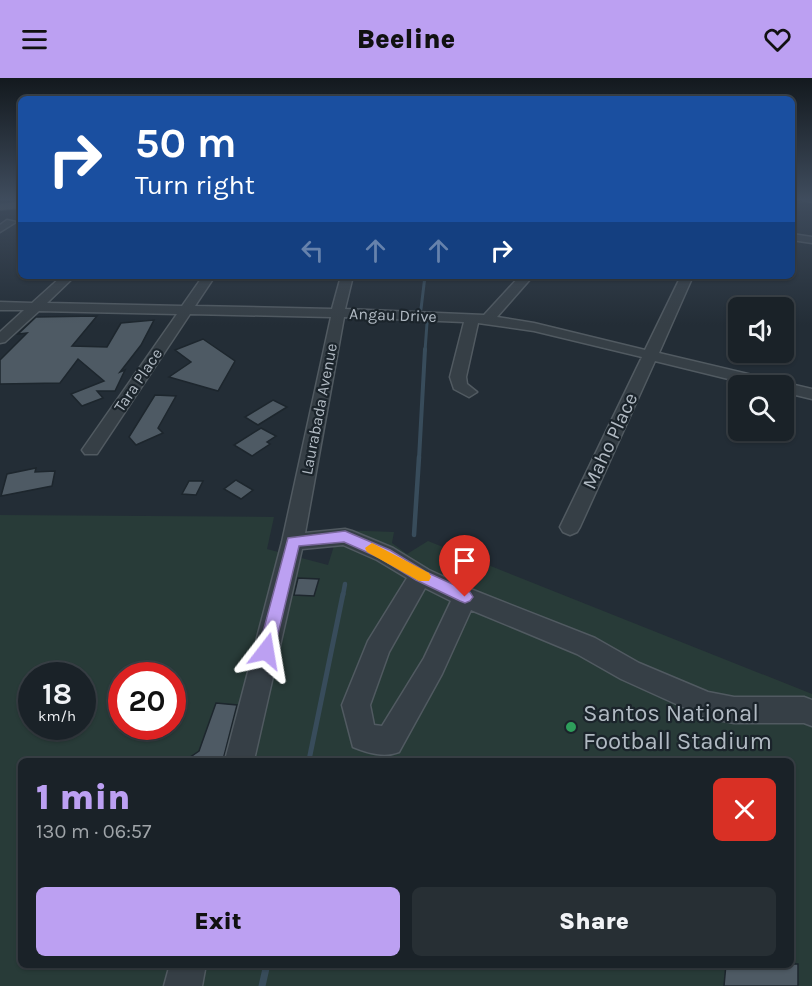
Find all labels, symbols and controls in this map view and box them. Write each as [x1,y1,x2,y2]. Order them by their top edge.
icon: menu [18,23,51,56]
text: Beeline [357,23,455,55]
icon: heart [761,23,794,56]
text: 50 m [135,118,237,168]
icon: right [36,120,114,198]
text: Turn right [135,169,255,201]
icon: left [296,234,329,267]
icon: ahead [359,234,392,267]
icon: ahead [422,234,455,267]
icon: right [485,234,518,267]
map controls [728,297,794,441]
button: sound [728,297,794,363]
street label: Angau Drive [349,304,437,326]
street label: Laurabada Avenue [297,342,341,476]
street label: Tara Place [110,345,166,415]
button: search [728,375,794,441]
street label: Maho Place [578,389,642,493]
pin [439,535,490,597]
icon: arrive [448,544,481,577]
position arrow [234,619,298,683]
speed limit sign: 20 [108,662,186,740]
text: 18 [42,676,72,712]
place label: Santos National Football Stadium [583,699,772,755]
text: km/h [38,707,76,725]
marker: Santos National Football Stadium [564,720,578,734]
text: 1 min [36,776,130,818]
button: close [713,778,776,841]
text: 130 m · 06:57 [36,820,151,843]
button: Exit [36,887,400,956]
button: Share [412,887,776,956]

